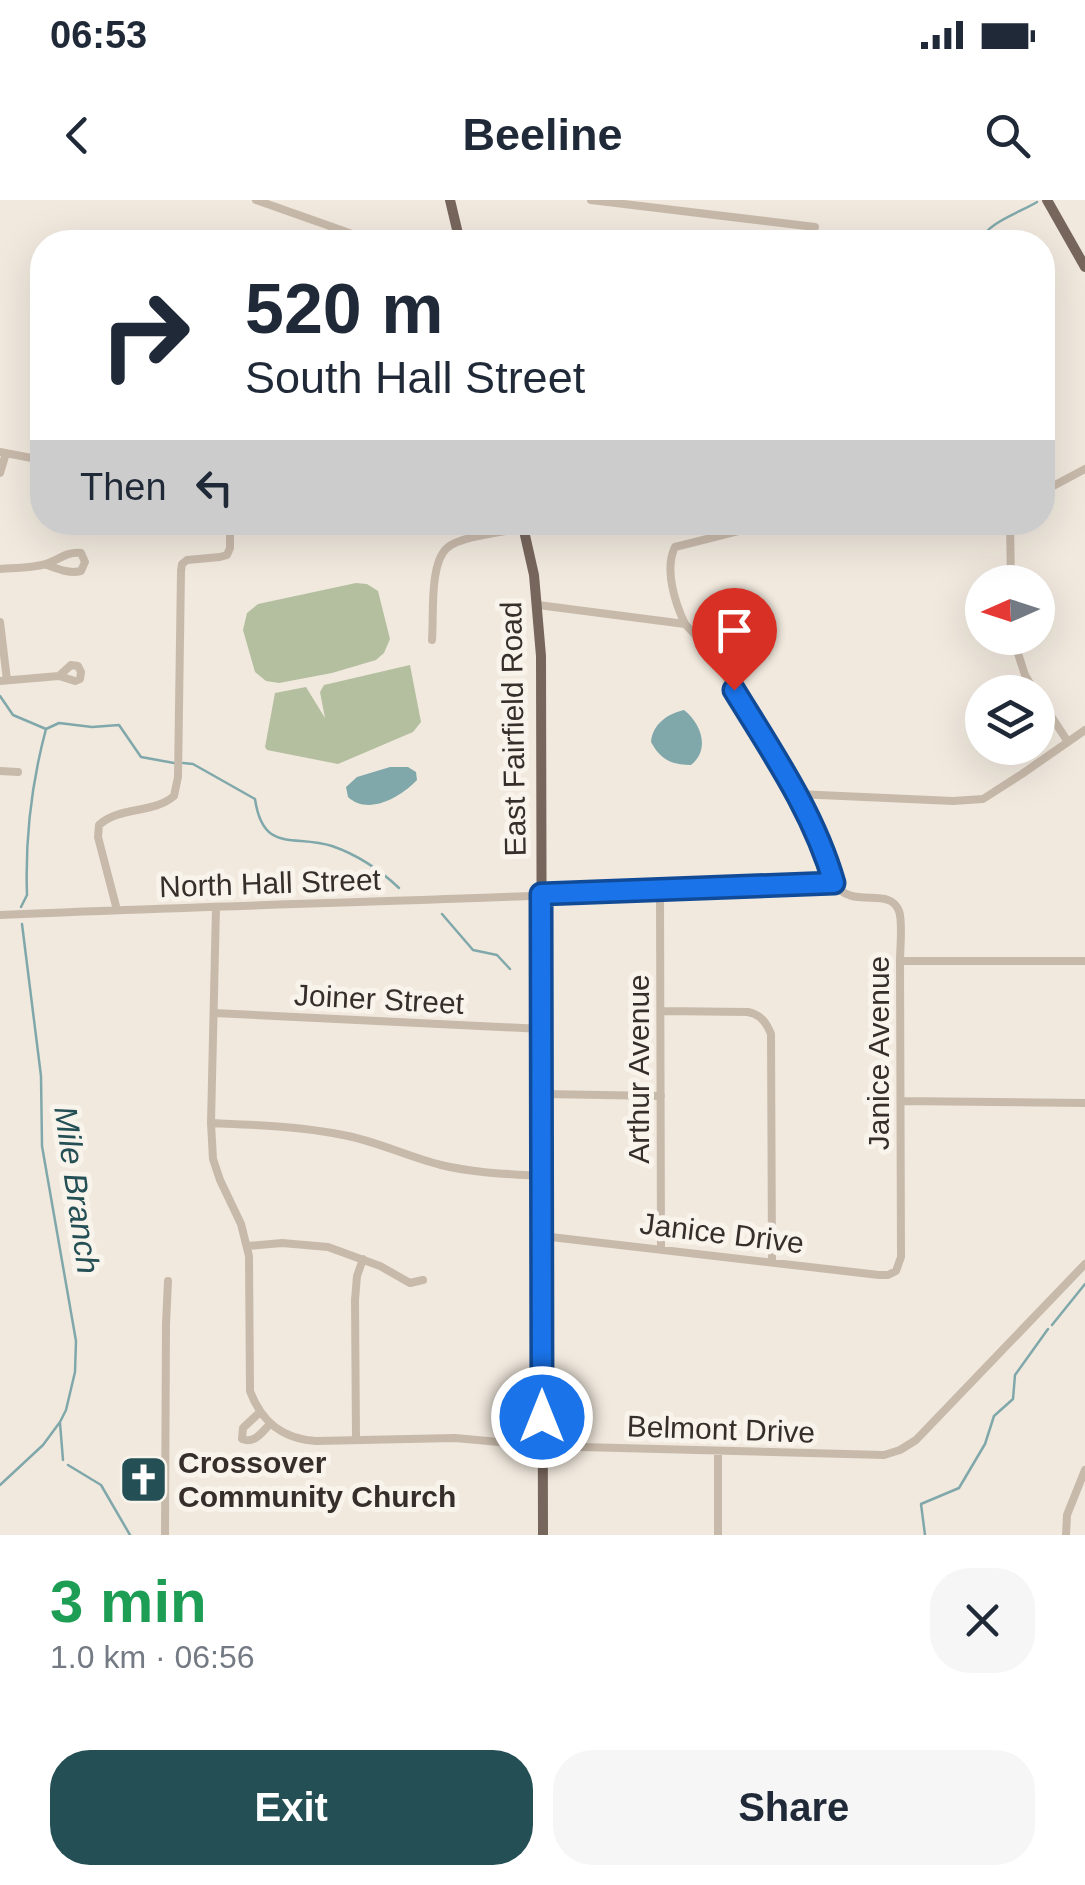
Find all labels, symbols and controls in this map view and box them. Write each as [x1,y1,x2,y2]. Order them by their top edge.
text: 06:53 [50,14,147,56]
icon: back [50,108,105,163]
icon: search [980,108,1035,163]
text: Beeline [462,109,623,160]
icon: right [80,270,210,400]
text: 520 m [245,270,443,348]
text: South Hall Street [245,352,585,403]
icon: left [187,460,242,515]
text: Then [80,466,167,508]
north arrow [965,565,1055,655]
map controls [965,565,1055,765]
pin [692,588,777,691]
street label: East Fairfield Road [494,601,532,857]
icon: arrive [707,603,762,658]
button: layers [965,675,1055,765]
street label: North Hall Street [159,863,382,903]
street label: Janice Avenue [862,956,895,1150]
street label: Arthur Avenue [622,974,655,1164]
street label: Joiner Street [293,978,465,1020]
water label: Mile Branch [47,1104,107,1276]
street label: Janice Drive [638,1207,806,1259]
position arrow [490,1365,594,1469]
street label: Belmont Drive [626,1409,816,1449]
place label: Crossover Community Church [178,1446,456,1513]
church icon: Crossover Community Church [117,1453,169,1505]
text: 3 min [50,1568,207,1635]
button: close [930,1568,1035,1673]
text: 1.0 km · 06:56 [50,1639,255,1675]
button: Exit [50,1750,533,1865]
button: Share [553,1750,1035,1865]

